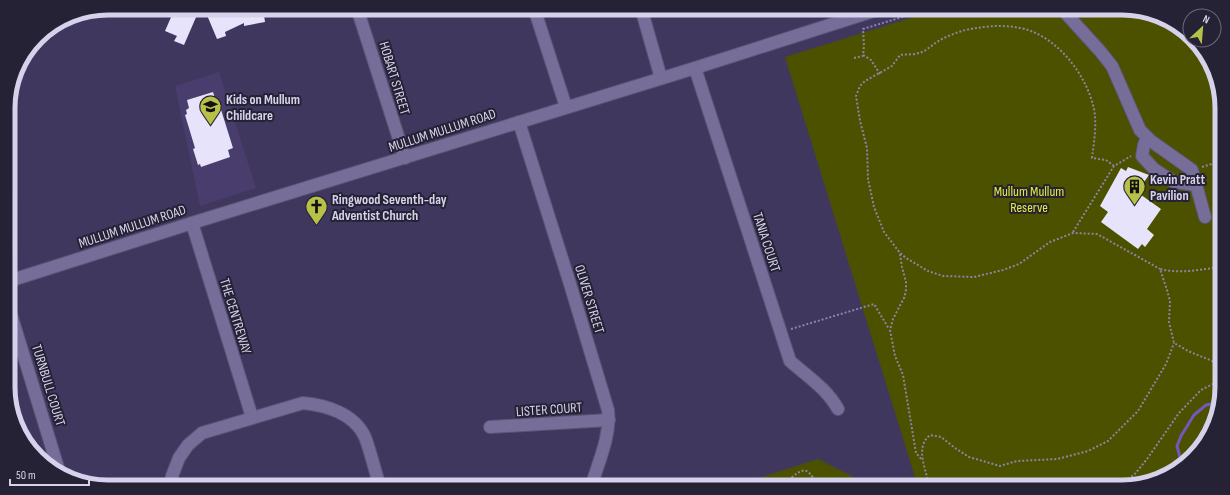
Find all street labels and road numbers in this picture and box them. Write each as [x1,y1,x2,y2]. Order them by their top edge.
street label: HOBART STREET [375,39,414,117]
street label: MULLUM MULLUM ROAD [386,105,498,156]
street label: MULLUM MULLUM ROAD [76,201,188,252]
street label: TANIA COURT [749,210,784,274]
street label: OLIVER STREET [571,263,608,336]
street label: THE CENTREWAY [216,276,255,356]
street label: TURNBULL COURT [28,342,69,428]
street label: LISTER COURT [515,399,583,420]

